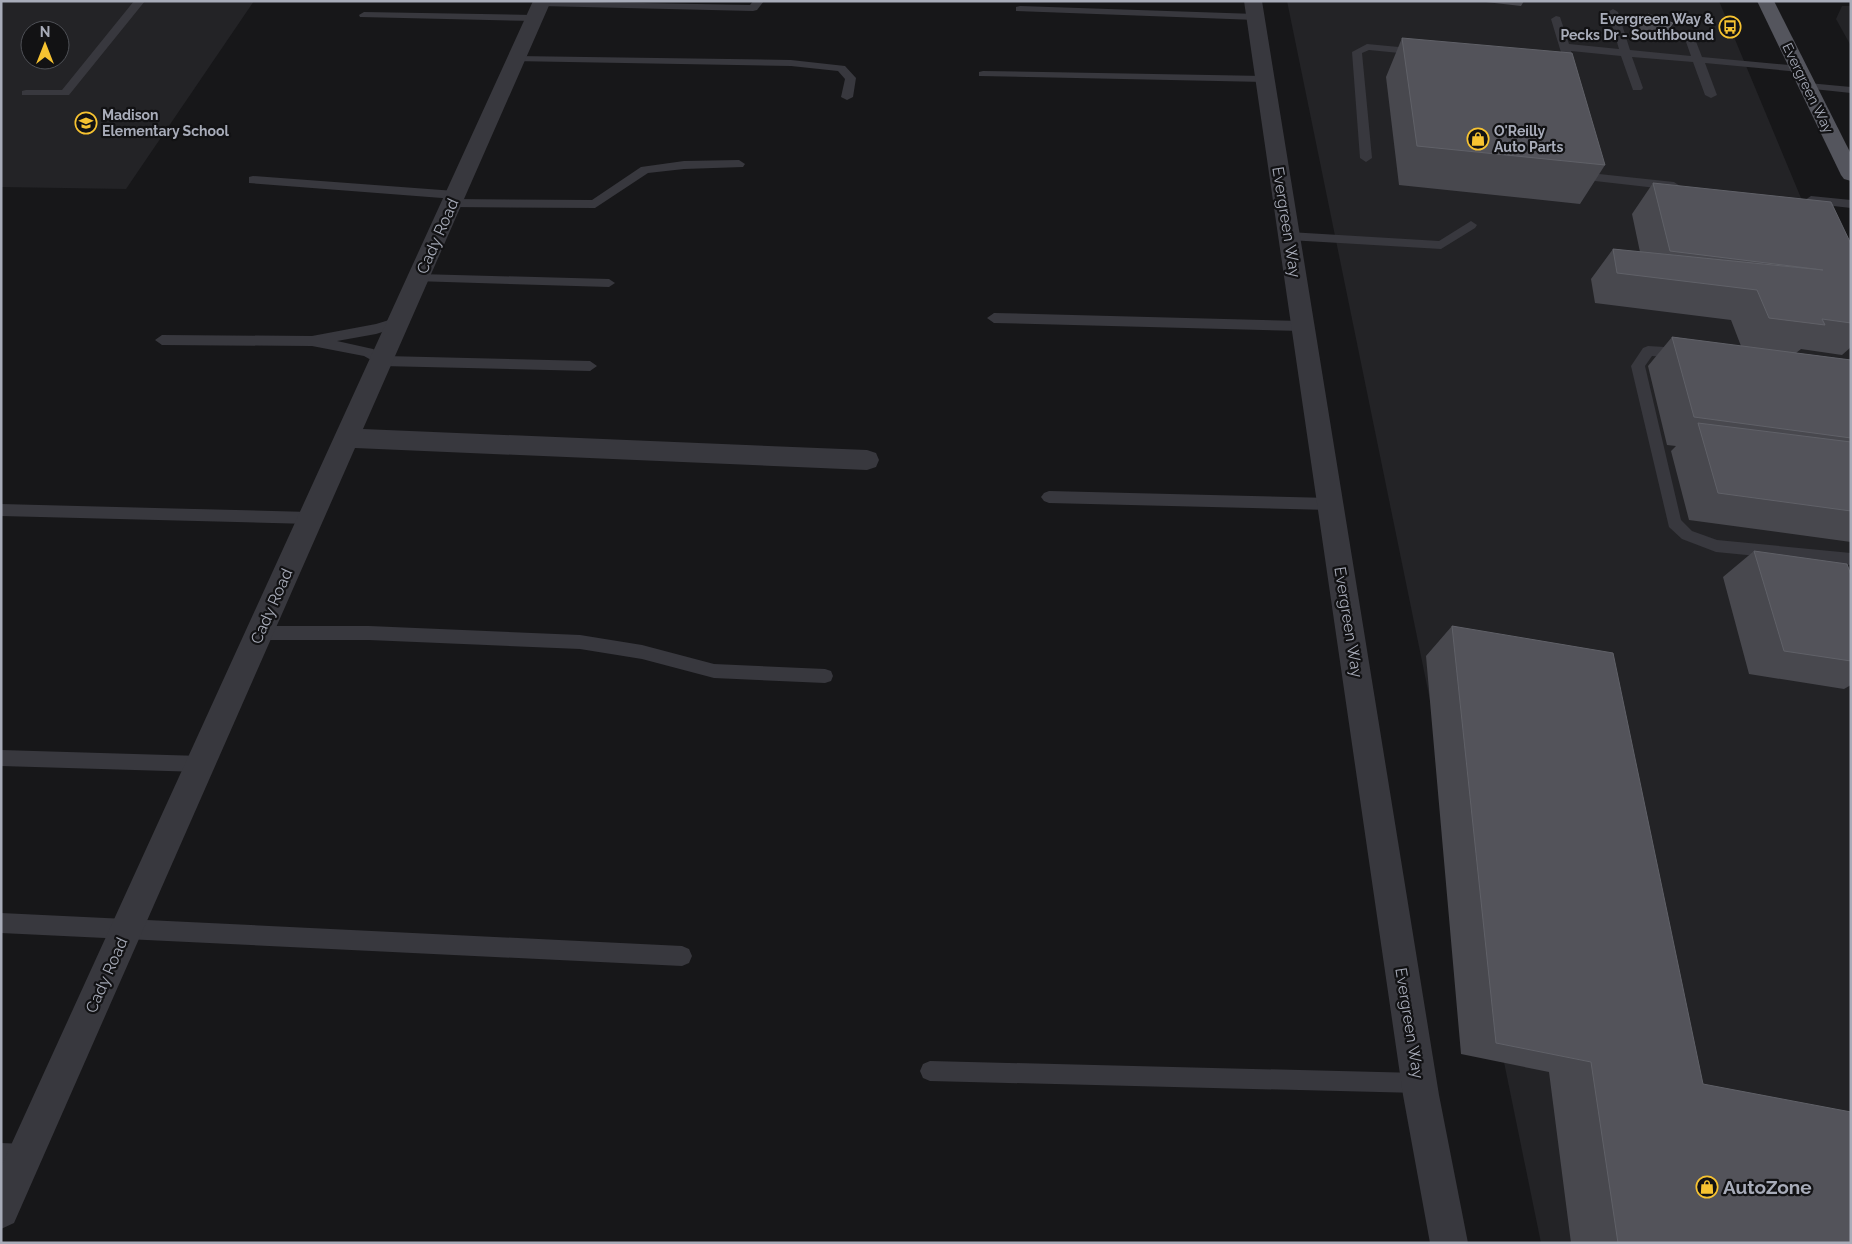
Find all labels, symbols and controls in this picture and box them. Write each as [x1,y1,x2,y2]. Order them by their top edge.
place label: Evergreen Way & Pecks Dr - Southbound [1560,11,1714,43]
bus stop icon: Evergreen Way & Pecks Dr - Southbound [1718,15,1742,39]
north arrow [20,20,70,70]
text: N [40,24,50,40]
street label: Evergreen Way [1779,40,1837,136]
place label: Madison Elementary School [102,107,230,139]
school or university icon: Madison Elementary School [74,111,98,135]
place label: O'Reilly Auto Parts [1494,123,1563,155]
shop icon: O'Reilly Auto Parts [1466,127,1490,151]
street label: Evergreen Way [1268,165,1305,279]
street label: Cady Road [412,196,462,277]
street label: Evergreen Way [1330,565,1367,679]
street label: Cady Road [246,566,296,647]
street label: Cady Road [81,935,131,1016]
street label: Evergreen Way [1391,966,1428,1080]
shop icon: AutoZone [1695,1175,1719,1199]
place label: AutoZone [1723,1176,1812,1198]

